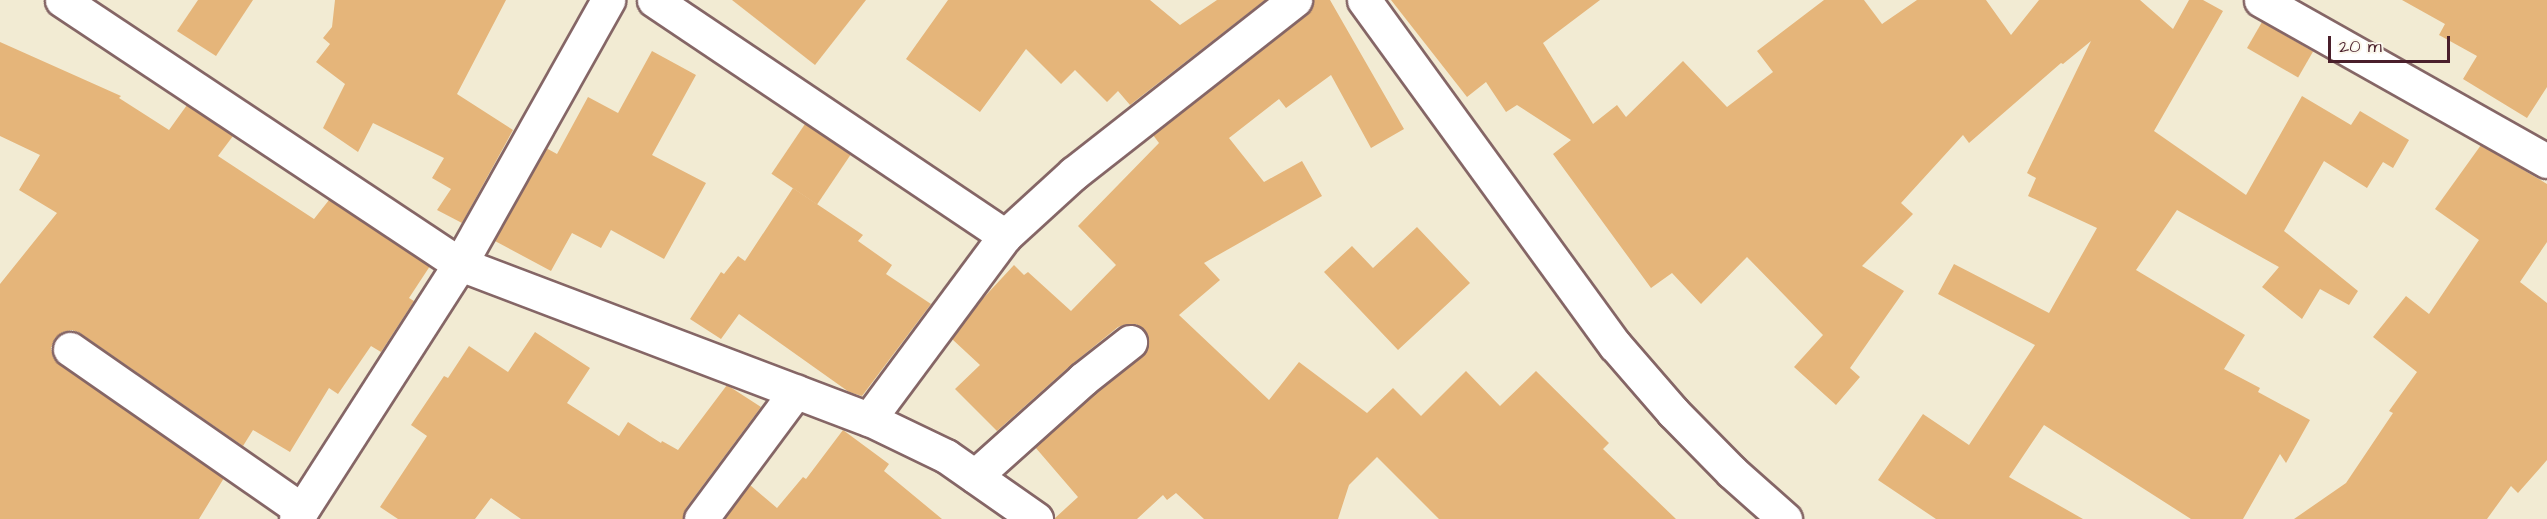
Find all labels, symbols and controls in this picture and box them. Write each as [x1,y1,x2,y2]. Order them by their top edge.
scale bar [2331,24,2452,62]
text: 20 m [2339,34,2382,59]

